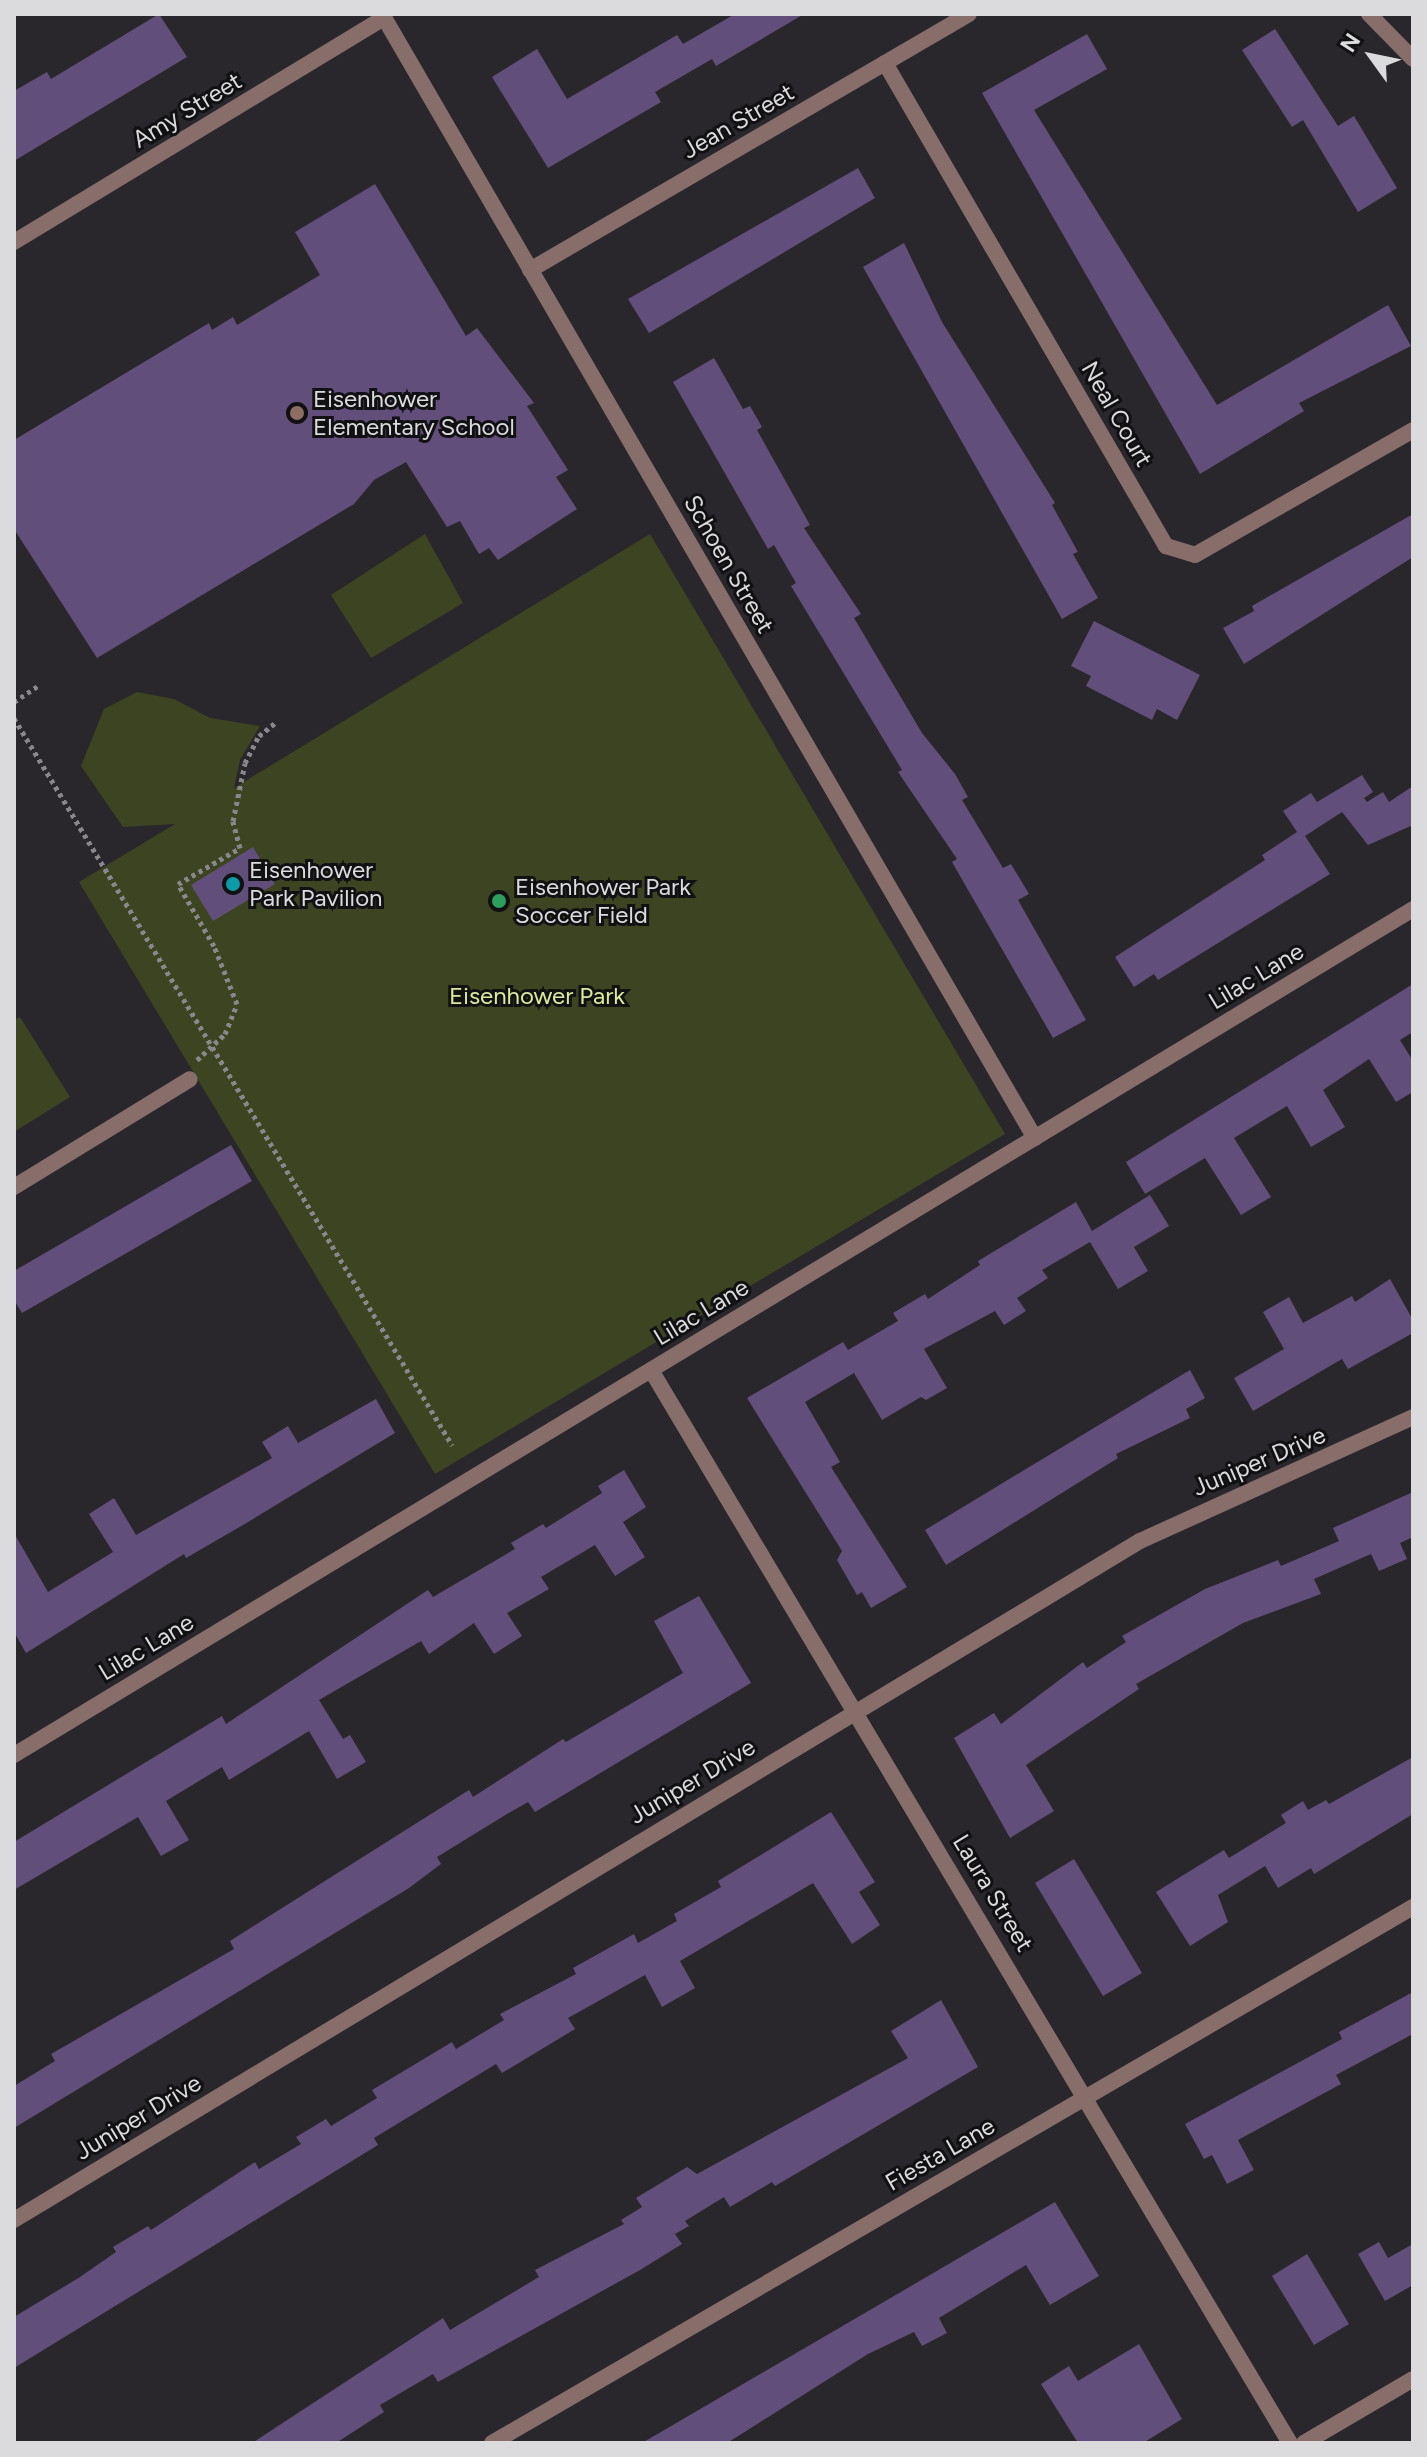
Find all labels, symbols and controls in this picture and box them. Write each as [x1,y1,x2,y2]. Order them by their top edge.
north arrow [1331,16,1411,96]
text: N [1334,28,1366,57]
street label: Amy Street [127,66,247,154]
street label: Jean Street [677,77,799,165]
street label: Neal Court [1075,356,1159,472]
place label: Eisenhower Elementary School [313,385,515,441]
marker: Eisenhower Elementary School [288,404,306,422]
street label: Schoen Street [678,490,780,638]
place label: Eisenhower Park Pavilion [249,856,382,912]
place label: Eisenhower Park Soccer Field [515,873,691,929]
marker: Eisenhower Park Pavilion [224,875,242,893]
marker: Eisenhower Park Soccer Field [490,892,508,910]
street label: Lilac Lane [1203,936,1309,1016]
park label: Eisenhower Park [449,982,625,1010]
street label: Lilac Lane [648,1272,754,1352]
street label: Juniper Drive [1188,1420,1330,1502]
street label: Lilac Lane [93,1607,199,1687]
street label: Juniper Drive [624,1732,760,1830]
street label: Laura Street [947,1829,1039,1957]
street label: Juniper Drive [70,2068,206,2166]
street label: Fiesta Lane [880,2111,1000,2197]

